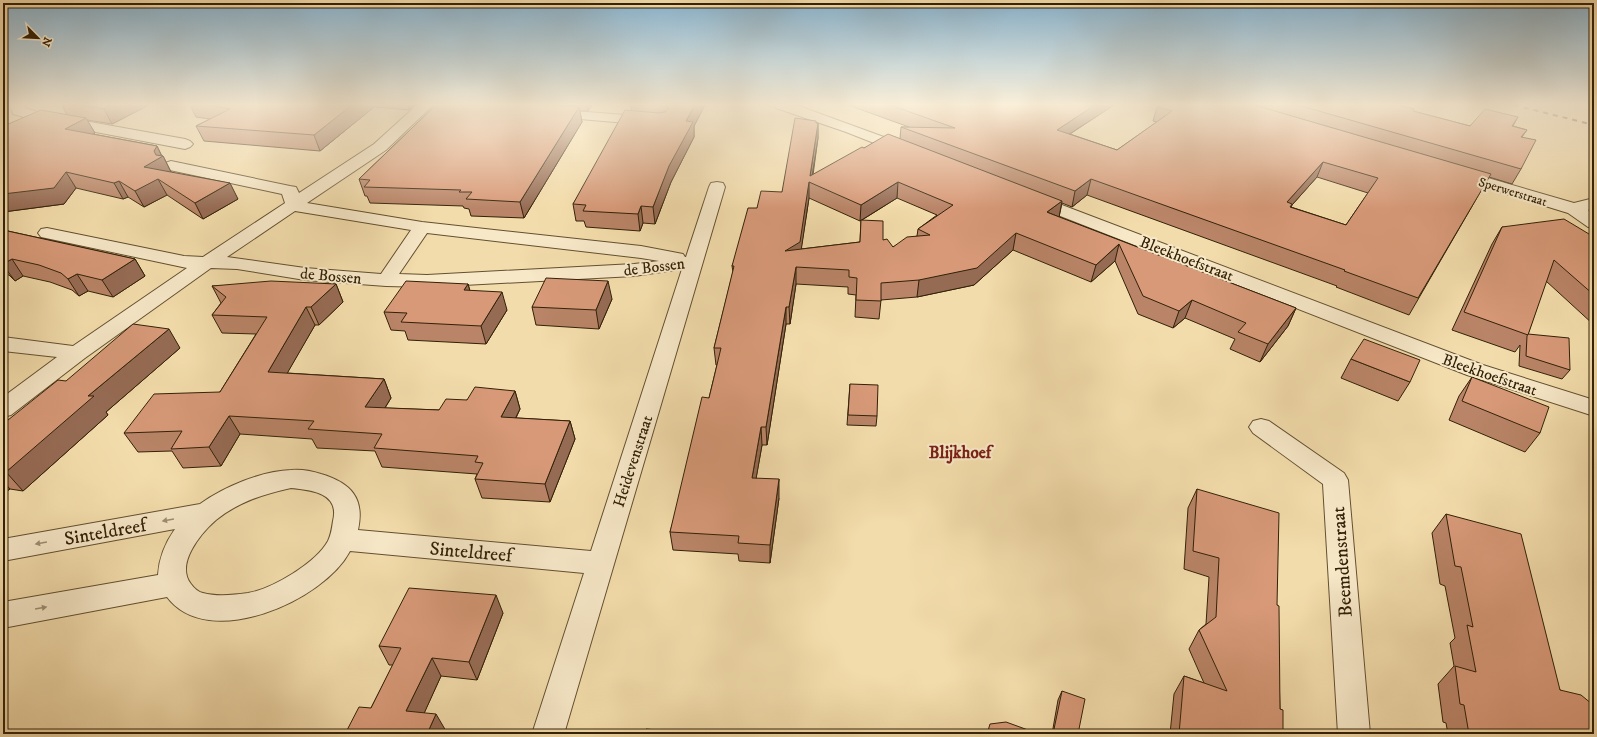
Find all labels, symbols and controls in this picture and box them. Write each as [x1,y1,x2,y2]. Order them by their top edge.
north arrow [18,18,58,58]
text: N [38,35,54,49]
street label: Sperwerstraat [1477,174,1549,210]
street label: Bleekhoefstraat [1137,232,1236,286]
street label: de Bossen [622,253,687,281]
street label: de Bossen [299,263,363,289]
street label: Bleekhoefstraat [1440,349,1540,401]
street label: Heidevenstraat [609,413,657,510]
district label: Blijkhoef [929,442,995,464]
street label: Beemdenstraat [1327,506,1358,618]
street label: Sinteldreef [63,513,151,551]
one-way arrow [162,517,175,523]
street label: Sinteldreef [429,537,516,568]
one-way arrow [34,540,47,546]
one-way arrow [35,605,47,611]

